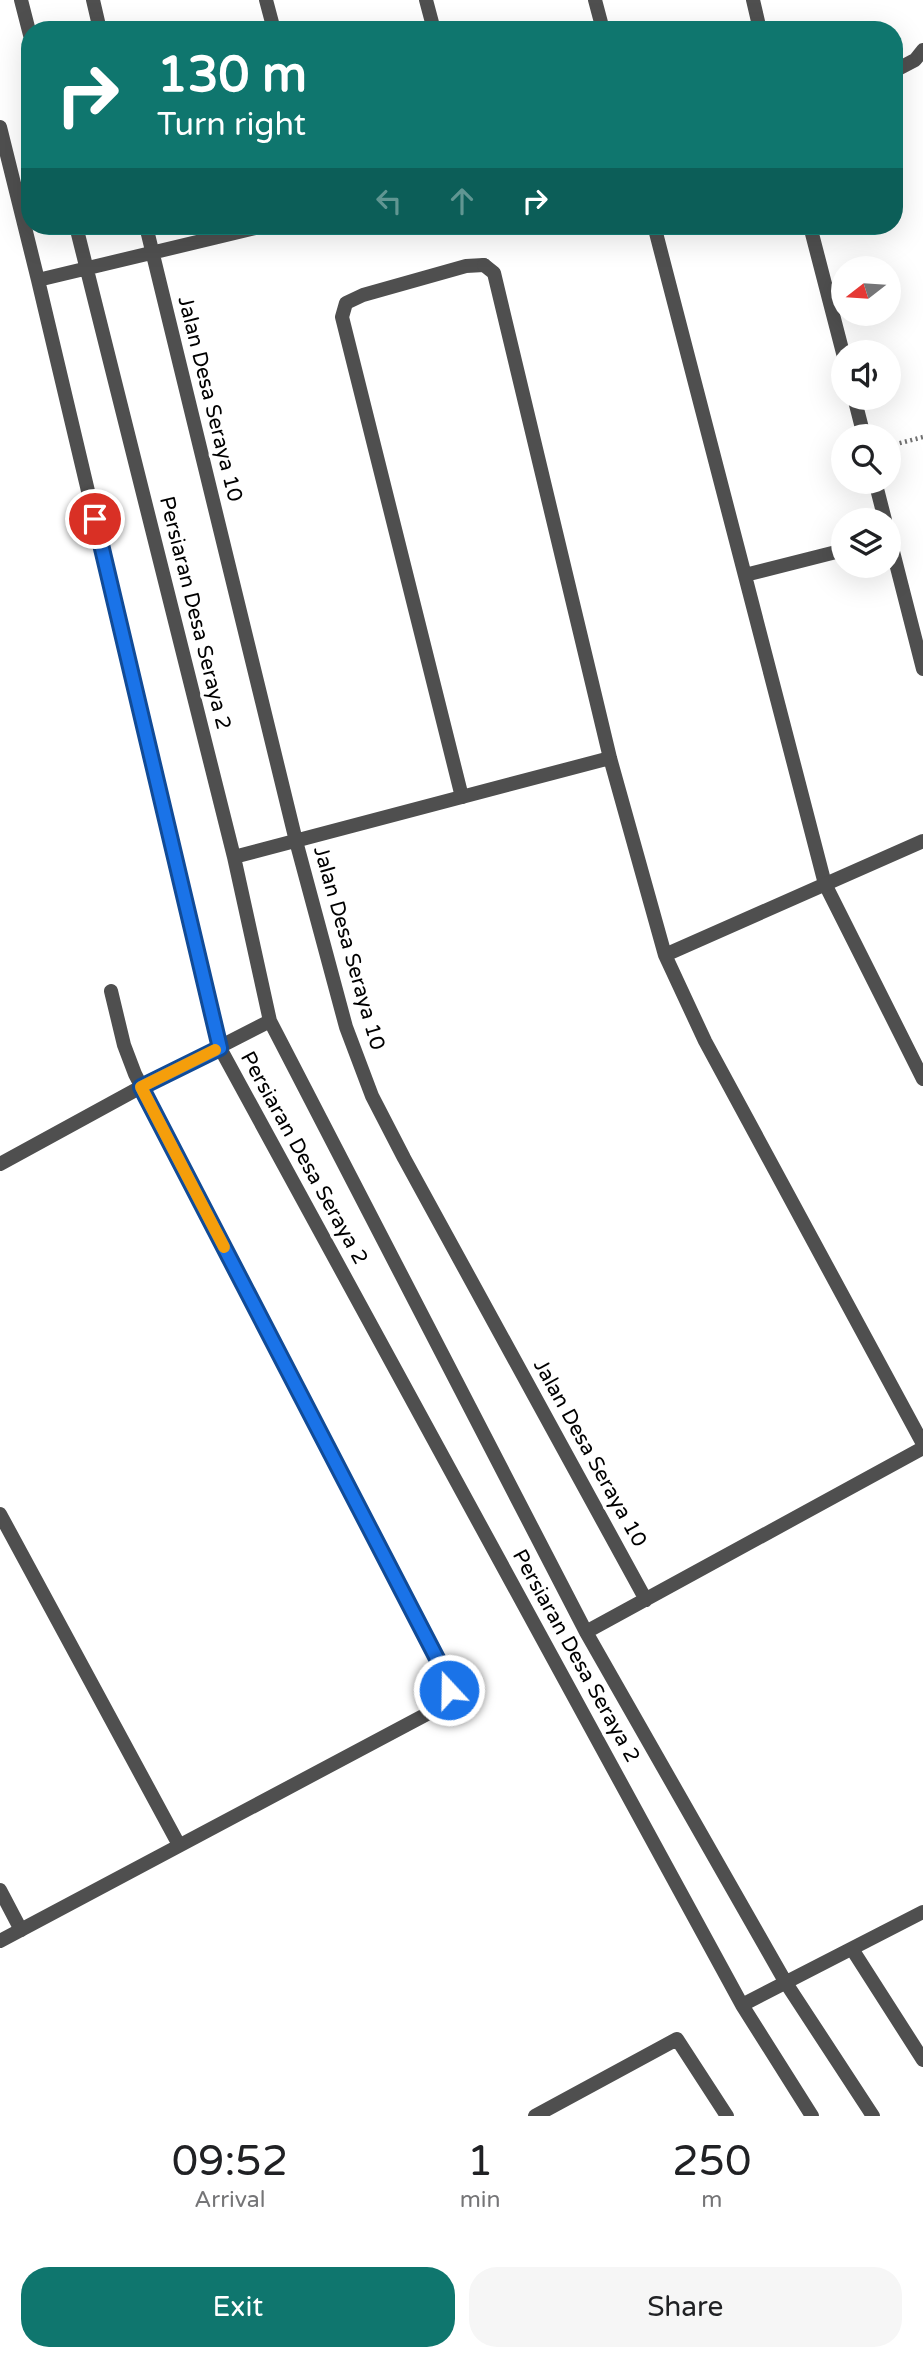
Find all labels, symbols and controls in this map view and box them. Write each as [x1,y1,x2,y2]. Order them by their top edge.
text: 130 m [157,46,307,105]
icon: right [42,49,133,140]
text: Turn right [157,106,306,144]
icon: left [370,182,408,220]
icon: ahead [443,182,481,220]
icon: right [516,182,554,220]
north arrow [831,256,901,326]
map controls [831,256,901,578]
street label: Jalan Desa Seraya 10 [172,294,248,504]
button: sound [831,340,901,410]
button: search [831,424,901,494]
pin [65,489,125,549]
street label: Persiaran Desa Seraya 2 [154,494,236,732]
icon: arrive [76,500,114,538]
button: layers [831,508,901,578]
street label: Jalan Desa Seraya 10 [308,843,390,1053]
street label: Persiaran Desa Seraya 2 [235,1047,373,1269]
street label: Jalan Desa Seraya 10 [528,1355,652,1551]
street label: Persiaran Desa Seraya 2 [507,1545,645,1767]
position arrow [412,1653,486,1727]
text: 09:52 [172,2136,288,2187]
text: 1 [467,2136,493,2187]
text: 250 [672,2136,751,2187]
text: Arrival [194,2186,265,2214]
text: min [460,2186,501,2214]
text: m [701,2186,722,2214]
button: Exit [21,2267,455,2347]
button: Share [469,2267,902,2347]

